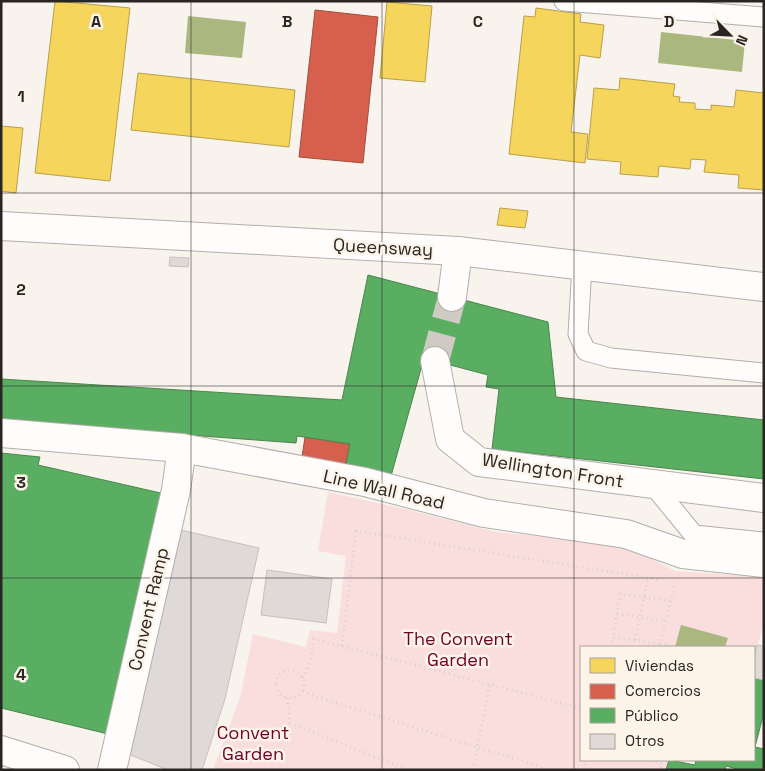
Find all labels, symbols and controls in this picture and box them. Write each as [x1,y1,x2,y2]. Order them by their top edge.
north arrow [705,10,755,60]
text: A [91,11,101,32]
text: B [282,11,292,32]
text: C [473,11,483,32]
text: D [664,11,674,32]
text: N [732,32,752,48]
text: 1 [17,86,25,107]
street label: Queensway [332,233,434,261]
text: 2 [16,279,26,300]
street label: Wellington Front [481,447,625,493]
street label: Line Wall Road [321,464,447,514]
text: 3 [16,472,26,493]
street label: Convent Ramp [123,545,173,673]
park label: The Convent Garden [403,627,513,671]
legend [580,646,755,761]
text: Viviendas [625,656,694,675]
text: 4 [16,664,26,685]
text: Comercios [625,681,701,700]
text: Público [625,706,678,725]
park label: Convent Garden [217,721,289,765]
text: Otros [625,731,665,750]

